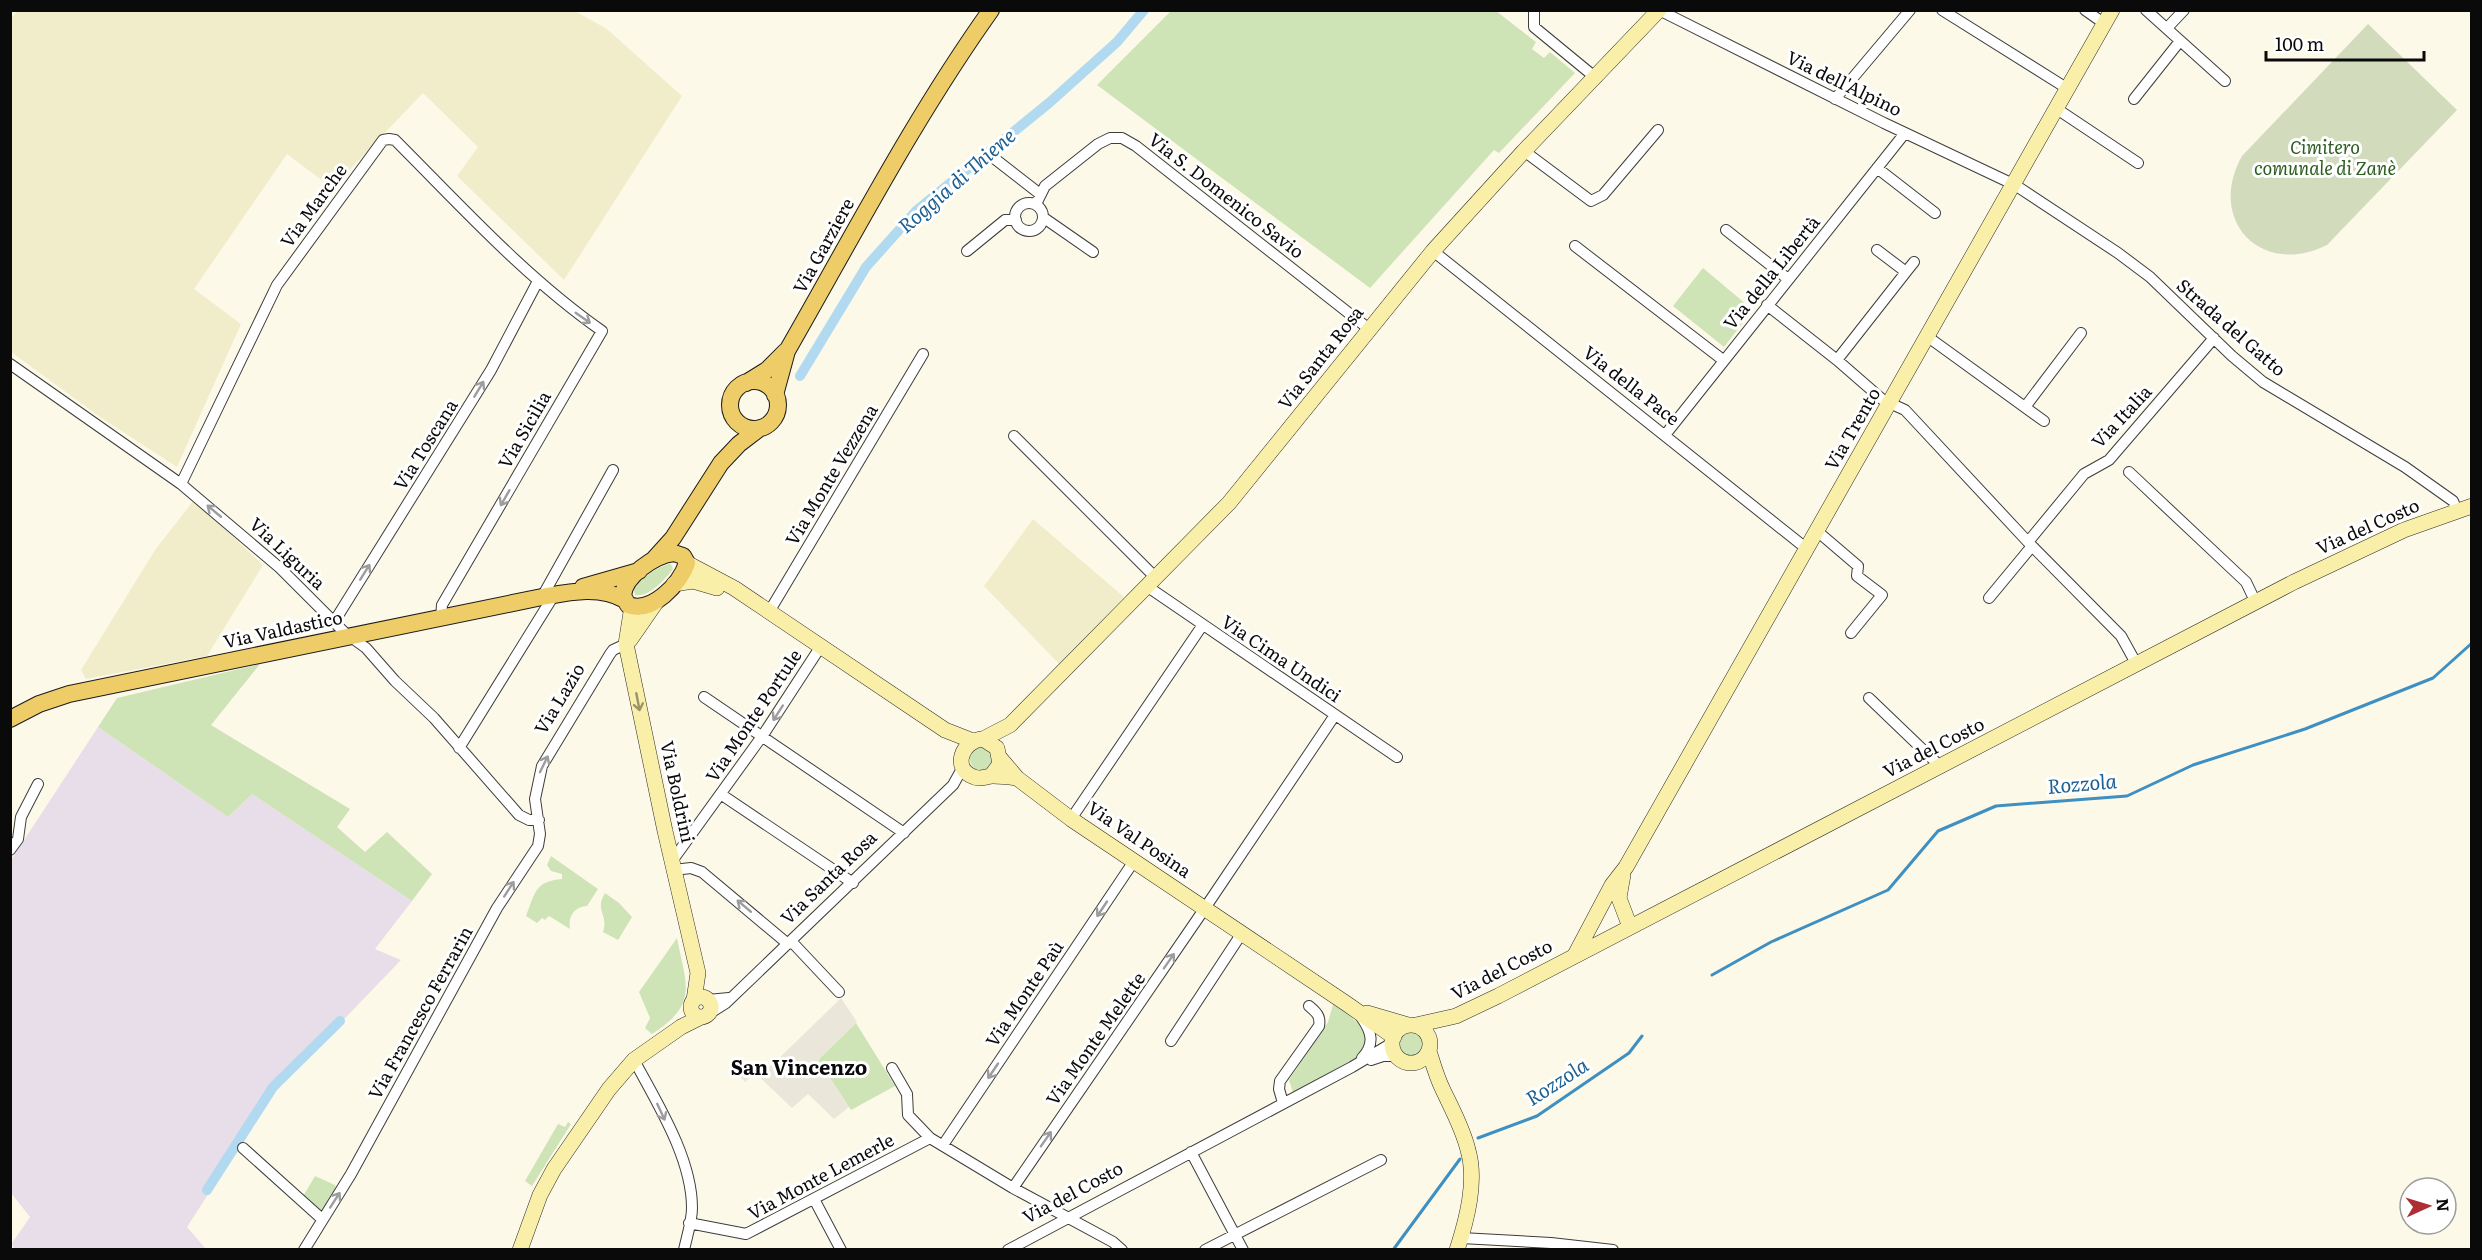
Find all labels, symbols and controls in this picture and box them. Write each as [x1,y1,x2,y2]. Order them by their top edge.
scale bar [2266,24,2424,62]
text: 100 m [2275,30,2324,57]
street label: Via dell'Alpino [1782,43,1907,122]
water label: Roggia di Thiene [890,120,1021,239]
street label: Via S. Domenico Savio [1143,125,1311,264]
park label: Cimitero comunale di Zanè [2254,133,2396,181]
street label: Via Marche [273,158,352,253]
street label: Via Garziere [785,193,860,298]
street label: Via della Libertà [1716,209,1826,335]
street label: Strada del Gatto [2171,272,2293,382]
street label: Via Santa Rosa [1271,299,1369,415]
one-way arrow [574,312,591,324]
street label: Via della Pace [1578,338,1686,431]
street label: Via Italia [2084,378,2158,454]
one-way arrow [474,381,486,398]
street label: Via Trento [1817,382,1886,475]
street label: Via Sicilia [491,385,557,473]
street label: Via Toscana [386,393,464,495]
street label: Via Monte Vezzena [778,398,884,550]
one-way arrow [498,489,510,506]
street label: Via del Costo [2311,491,2423,560]
one-way arrow [207,504,222,518]
street label: Via Liguria [244,510,332,596]
one-way arrow [360,564,372,581]
street label: Via Valdastico [221,603,345,654]
street label: Via Cima Undici [1216,608,1347,708]
street label: Via Monte Portule [698,643,807,787]
street label: Via Lazio [527,658,591,739]
one-way arrow [633,691,644,711]
one-way arrow [771,704,783,721]
street label: Via del Costo [1878,710,1989,784]
street label: Via Boldrini [654,738,702,845]
one-way arrow [539,755,551,773]
water label: Rozzola [2046,764,2118,800]
street label: Via Val Posina [1082,794,1198,884]
street label: Via Santa Rosa [774,824,882,930]
one-way arrow [503,882,515,898]
one-way arrow [736,899,752,912]
one-way arrow [1095,901,1108,918]
street label: Via Francesco Ferrarin [361,921,479,1104]
street label: Via del Costo [1446,932,1557,1006]
street label: Via Monte Paù [978,934,1069,1052]
one-way arrow [1163,954,1175,970]
street label: Via Monte Melette [1039,966,1151,1110]
water label: Rozzola [1519,1048,1594,1112]
district label: San Vincenzo [731,1051,867,1081]
one-way arrow [987,1063,999,1079]
one-way arrow [656,1102,668,1120]
street label: Via Monte Lemerle [742,1126,898,1226]
one-way arrow [1040,1132,1052,1148]
street label: Via del Costo [1017,1154,1127,1230]
north arrow [2398,1176,2458,1236]
one-way arrow [328,1191,341,1208]
text: N [2432,1197,2456,1212]

